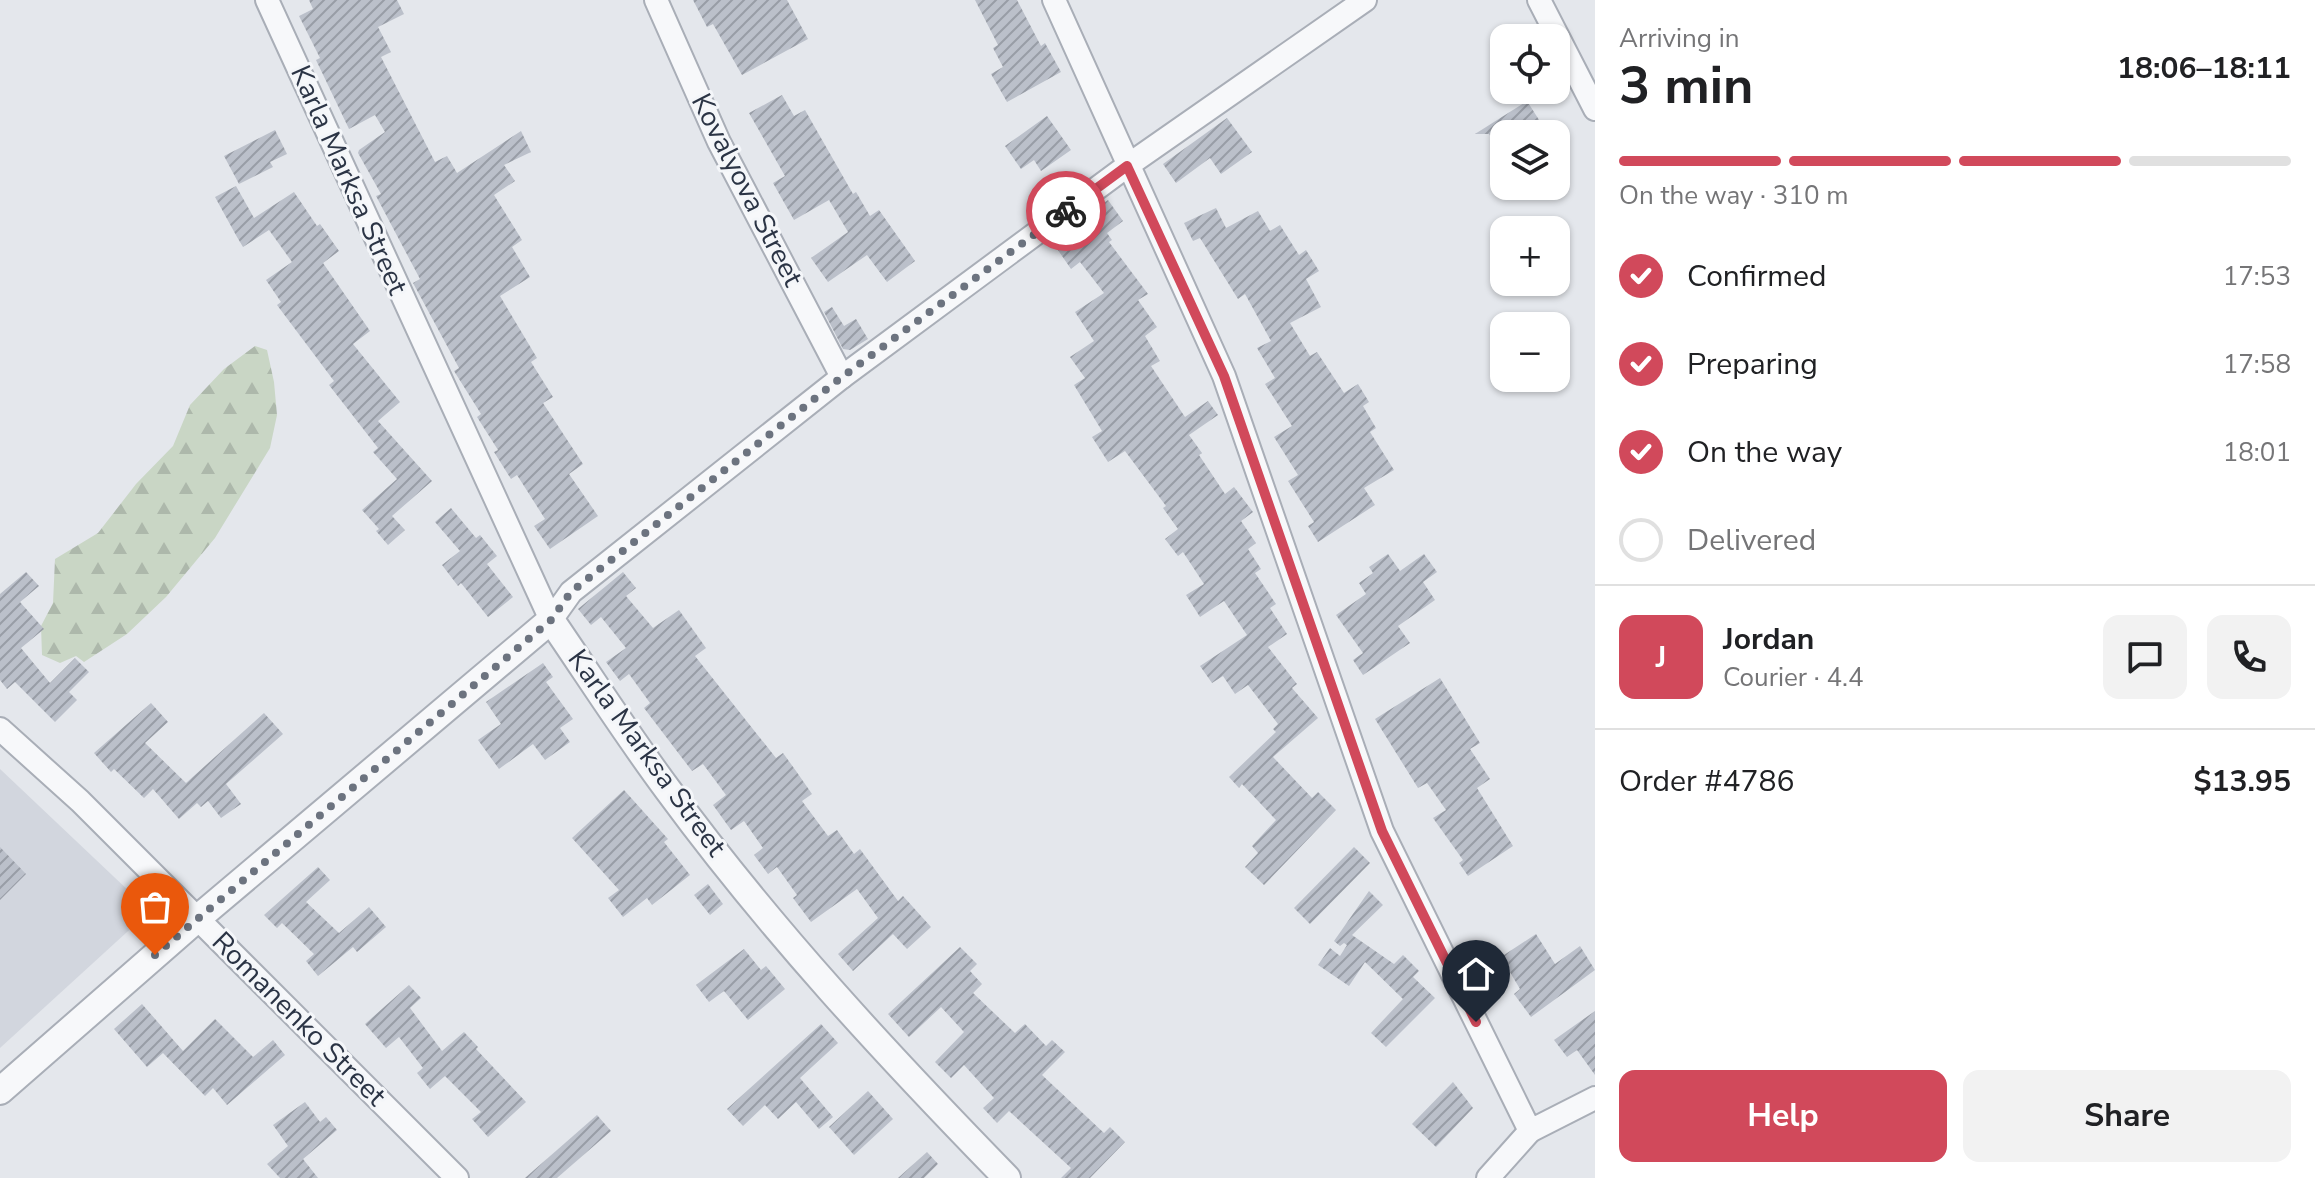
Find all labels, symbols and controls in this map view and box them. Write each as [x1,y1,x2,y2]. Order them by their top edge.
text: Arriving in [1619,21,1740,56]
map controls [1490,24,1570,392]
button: locate [1490,24,1570,104]
text: 18:06–18:11 [2117,48,2291,89]
text: 3 min [1619,50,1754,121]
street label: Karla Marksa Street [281,59,417,301]
street label: Kovalyova Street [682,87,812,293]
button: layers [1490,120,1570,200]
courier [1026,171,1106,251]
text: On the way · 310 m [1619,178,1848,213]
icon: bike [1044,189,1088,233]
button: + [1490,216,1570,296]
icon: check [1619,254,1663,298]
text: Confirmed [1687,256,1827,297]
text: 17:53 [2223,259,2291,294]
button: − [1490,312,1570,392]
icon: check [1619,342,1663,386]
text: Preparing [1687,344,1818,385]
text: 17:58 [2223,347,2291,382]
icon: check [1619,430,1663,474]
text: On the way [1687,432,1842,473]
text: 18:01 [2223,435,2291,470]
text: Delivered [1687,520,1816,561]
button: chat [2103,615,2187,699]
button: phone [2207,615,2291,699]
text: Jordan [1723,619,1814,660]
text: J [1656,637,1666,678]
street label: Karla Marksa Street [559,642,735,864]
text: Courier · 4.4 [1723,660,1864,695]
text: Order #4786 [1619,761,1794,802]
text: $13.95 [2194,761,2291,802]
pin [121,873,189,955]
icon: bag [133,885,177,929]
street label: Romanenko Street [203,923,395,1115]
pin [1442,940,1510,1022]
icon: home [1454,952,1498,996]
button: Help [1619,1070,1947,1162]
button: Share [1963,1070,2291,1162]

